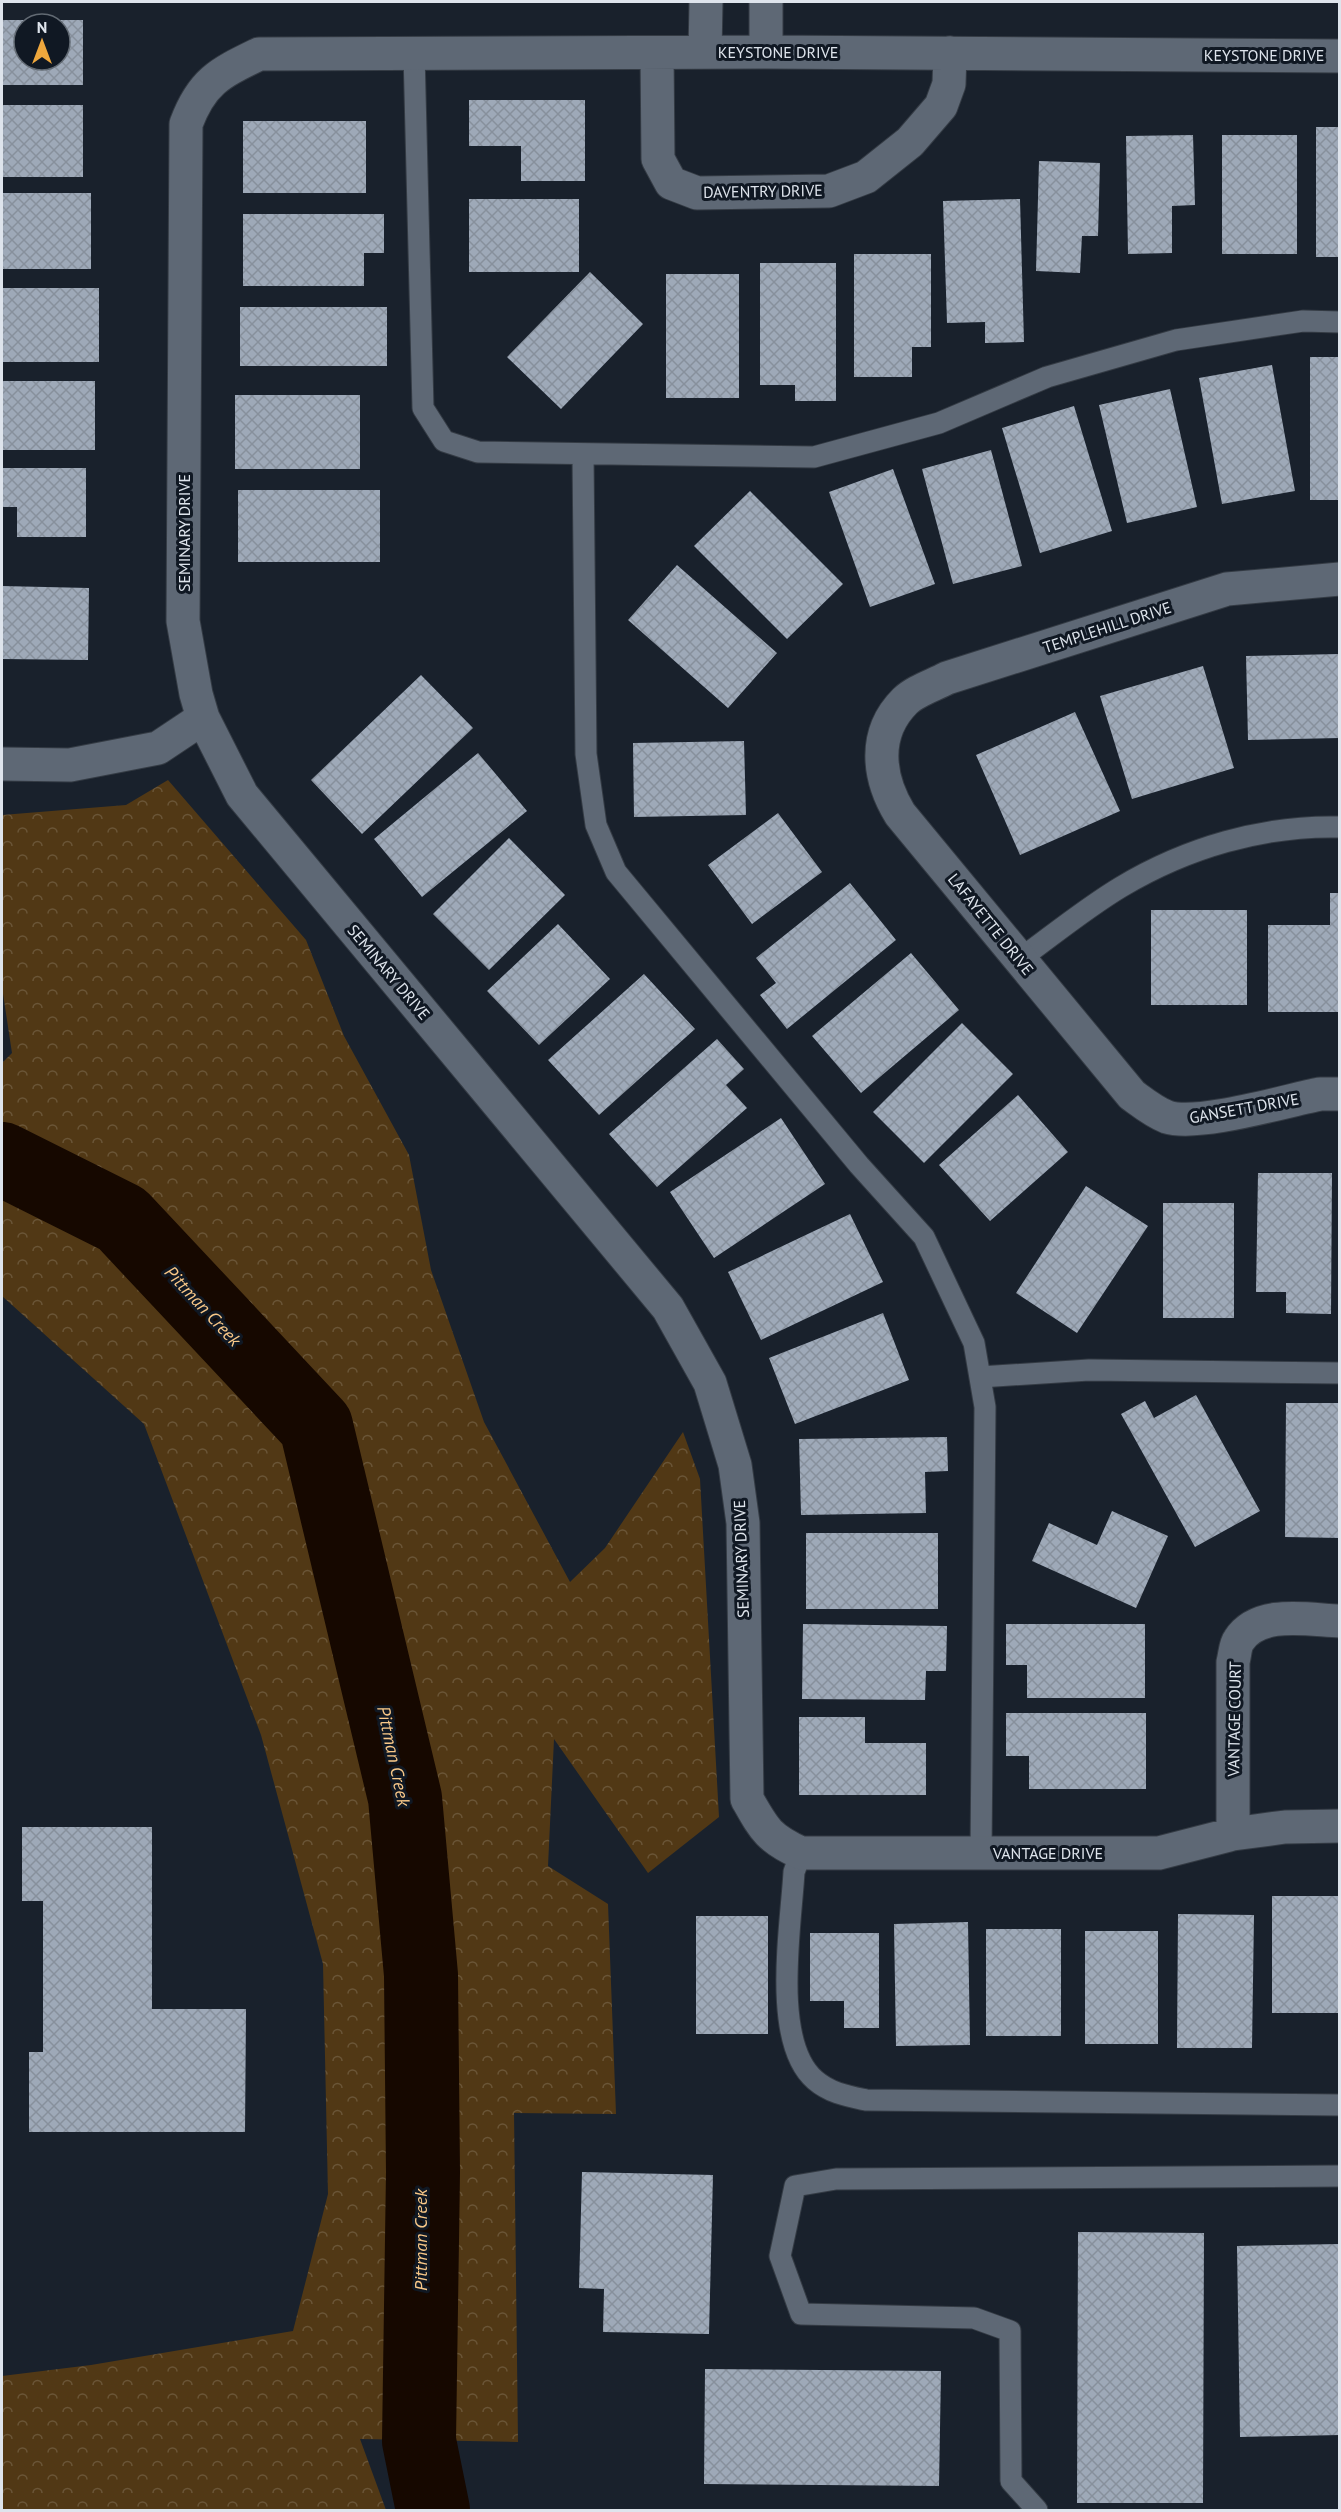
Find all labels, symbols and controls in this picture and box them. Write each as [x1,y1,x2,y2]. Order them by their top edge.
north arrow [12,12,72,72]
text: N [37,17,47,37]
street label: KEYSTONE DRIVE [718,42,838,62]
street label: KEYSTONE DRIVE [1204,45,1324,65]
street label: DAVENTRY DRIVE [703,180,823,202]
street label: SEMINARY DRIVE [174,474,194,592]
street label: TEMPLEHILL DRIVE [1040,597,1174,657]
street label: LAFAYETTE DRIVE [944,869,1038,979]
street label: SEMINARY DRIVE [343,920,435,1024]
street label: GANSETT DRIVE [1188,1089,1300,1127]
water label: Pittman Creek [160,1261,247,1352]
street label: SEMINARY DRIVE [729,1500,753,1618]
street label: VANTAGE COURT [1223,1661,1245,1778]
water label: Pittman Creek [372,1704,416,1809]
street label: VANTAGE DRIVE [992,1843,1103,1863]
water label: Pittman Creek [409,2188,432,2291]

